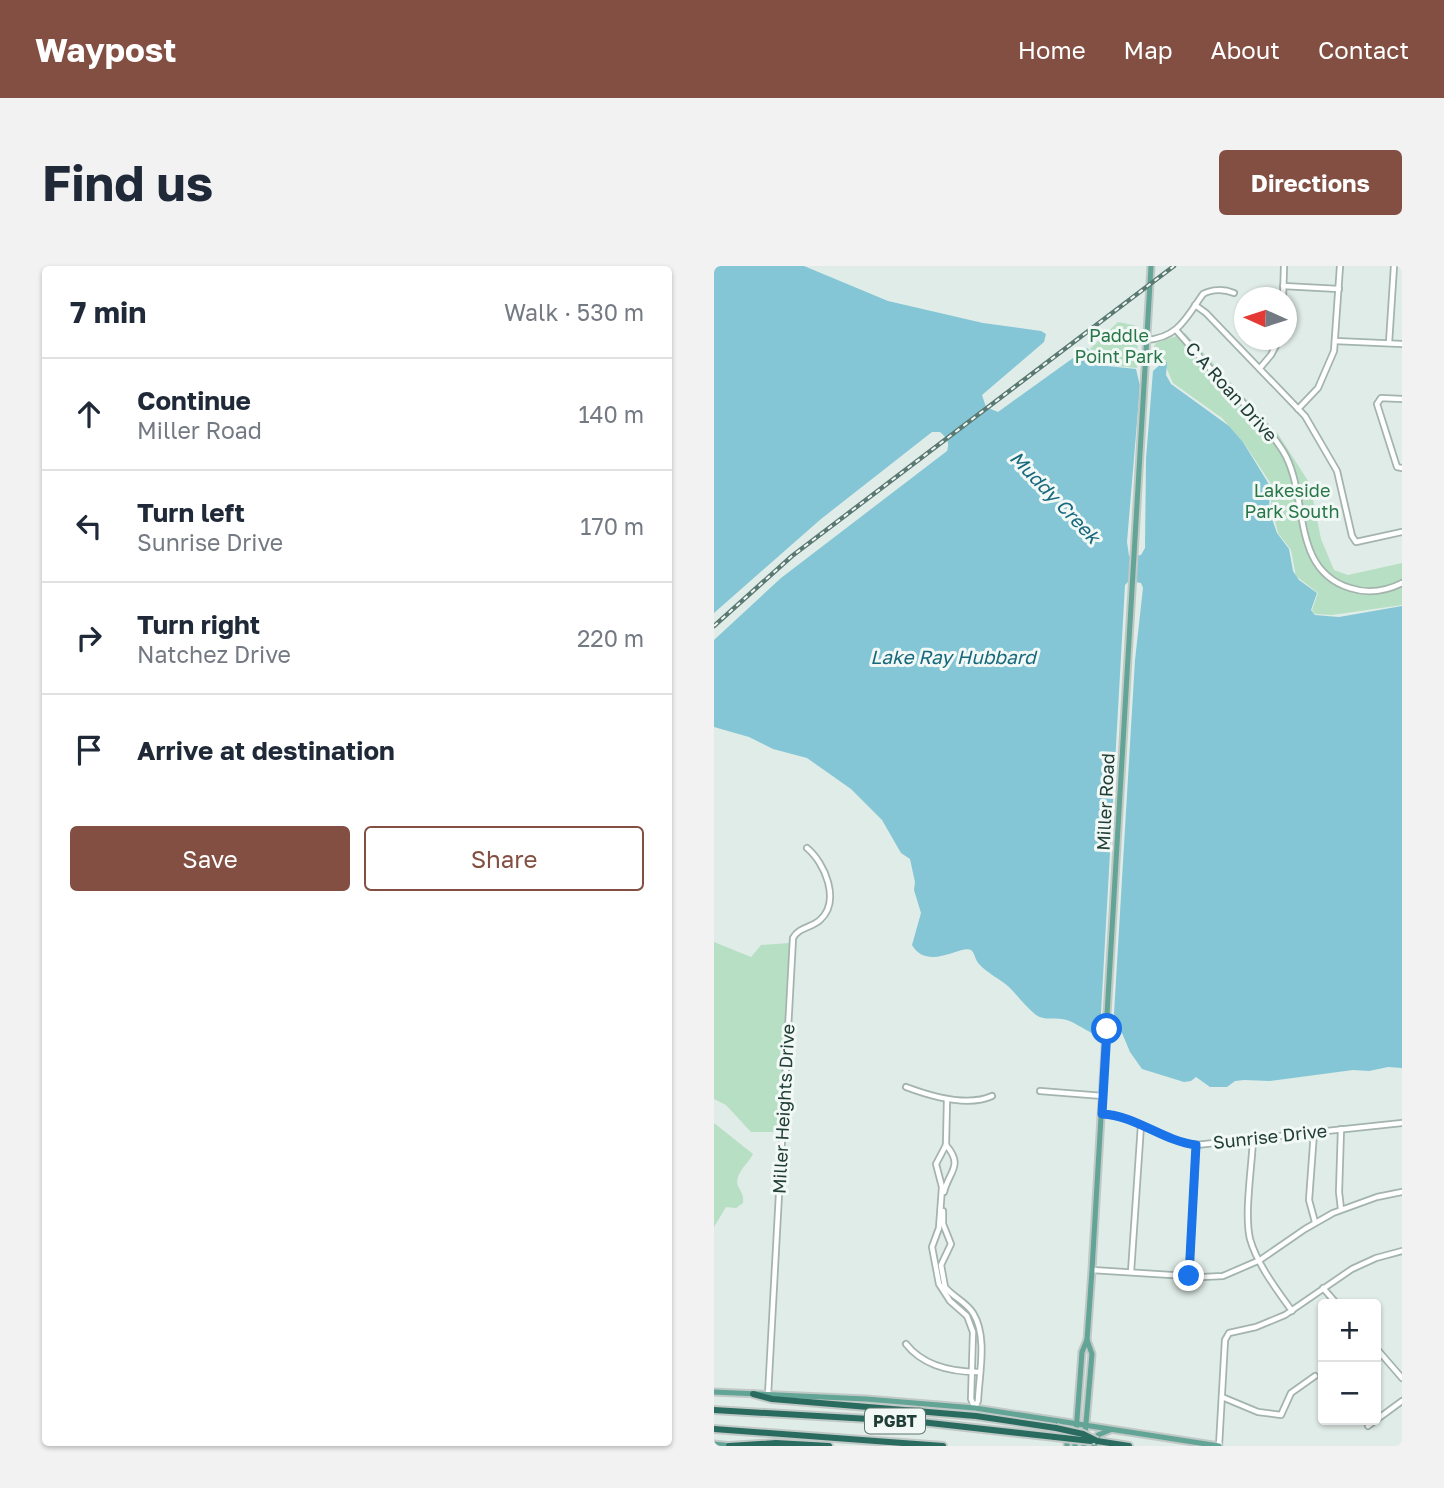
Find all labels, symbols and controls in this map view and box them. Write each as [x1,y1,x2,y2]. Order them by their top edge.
text: Waypost [35,30,176,69]
text: Home [1018,35,1086,64]
text: Map [1124,35,1173,64]
text: About [1211,35,1280,64]
text: Contact [1318,35,1409,64]
button: Directions [1219,150,1402,215]
text: Find us [42,153,213,212]
north arrow [1234,287,1297,350]
text: 7 min [70,294,146,330]
text: Walk · 530 m [504,298,644,326]
park label: Paddle Point Park [1075,324,1163,367]
street label: C A Roan Drive [1181,337,1282,446]
text: Continue [137,385,251,416]
icon: ahead [70,395,108,433]
text: 140 m [578,400,644,428]
text: Miller Road [137,416,262,444]
water label: Muddy Creek [1006,446,1107,549]
park label: Lakeside Park South [1245,479,1339,522]
text: Turn left [137,497,245,528]
icon: left [70,507,108,545]
text: 170 m [580,512,644,540]
text: Sunrise Drive [137,528,283,556]
text: Turn right [137,609,260,640]
icon: right [70,619,108,657]
text: 220 m [577,624,644,652]
text: Natchez Drive [137,640,291,668]
water label: Lake Ray Hubbard [870,645,1038,668]
icon: arrive [70,731,108,769]
text: Arrive at destination [137,735,395,766]
street label: Miller Road [1091,753,1119,851]
button: Save [70,826,350,891]
button: Share [364,826,644,891]
route start [1091,1013,1122,1044]
street label: Miller Heights Drive [768,1023,798,1195]
street label: Sunrise Drive [1212,1119,1328,1153]
route end [1173,1260,1204,1291]
map controls [1318,1299,1381,1425]
button: + [1318,1299,1381,1362]
button: − [1318,1362,1381,1425]
road number: PGBT [865,1408,925,1434]

